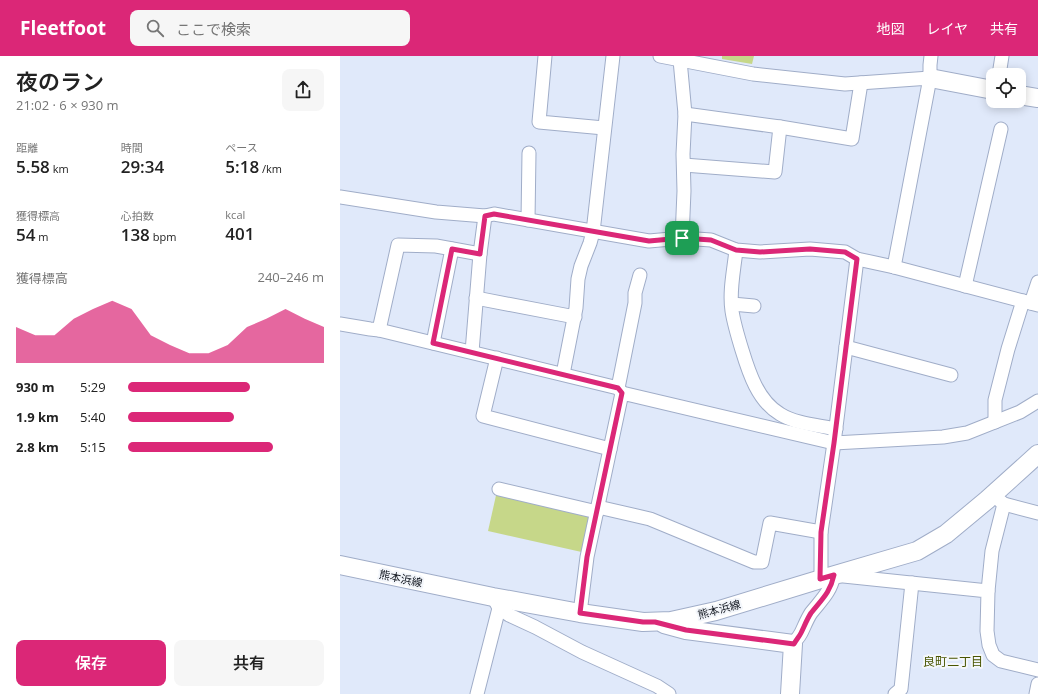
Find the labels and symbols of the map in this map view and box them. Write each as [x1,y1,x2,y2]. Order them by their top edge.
pin [665,221,699,255]
street label: 熊本浜線 [378,566,424,590]
street label: 熊本浜線 [696,596,742,622]
district label: 良町二丁目 [923,653,983,670]

